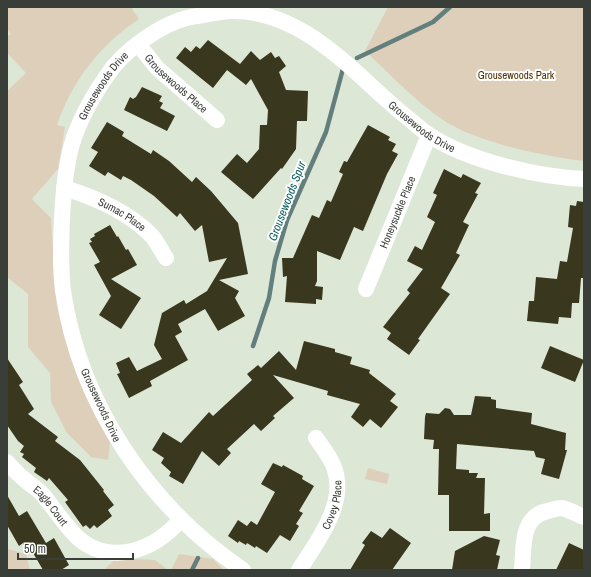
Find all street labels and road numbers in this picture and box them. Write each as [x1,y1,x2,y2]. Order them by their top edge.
street label: Grousewoods Drive [75,48,131,122]
street label: Grousewoods Place [142,51,211,116]
street label: Grousewoods Drive [385,98,458,155]
street label: Honeysuckle Place [376,174,418,250]
street label: Sumac Place [96,195,149,234]
street label: Grousewoods Drive [78,366,124,444]
street label: Covey Place [319,480,344,532]
street label: Eagle Court [31,482,71,529]

